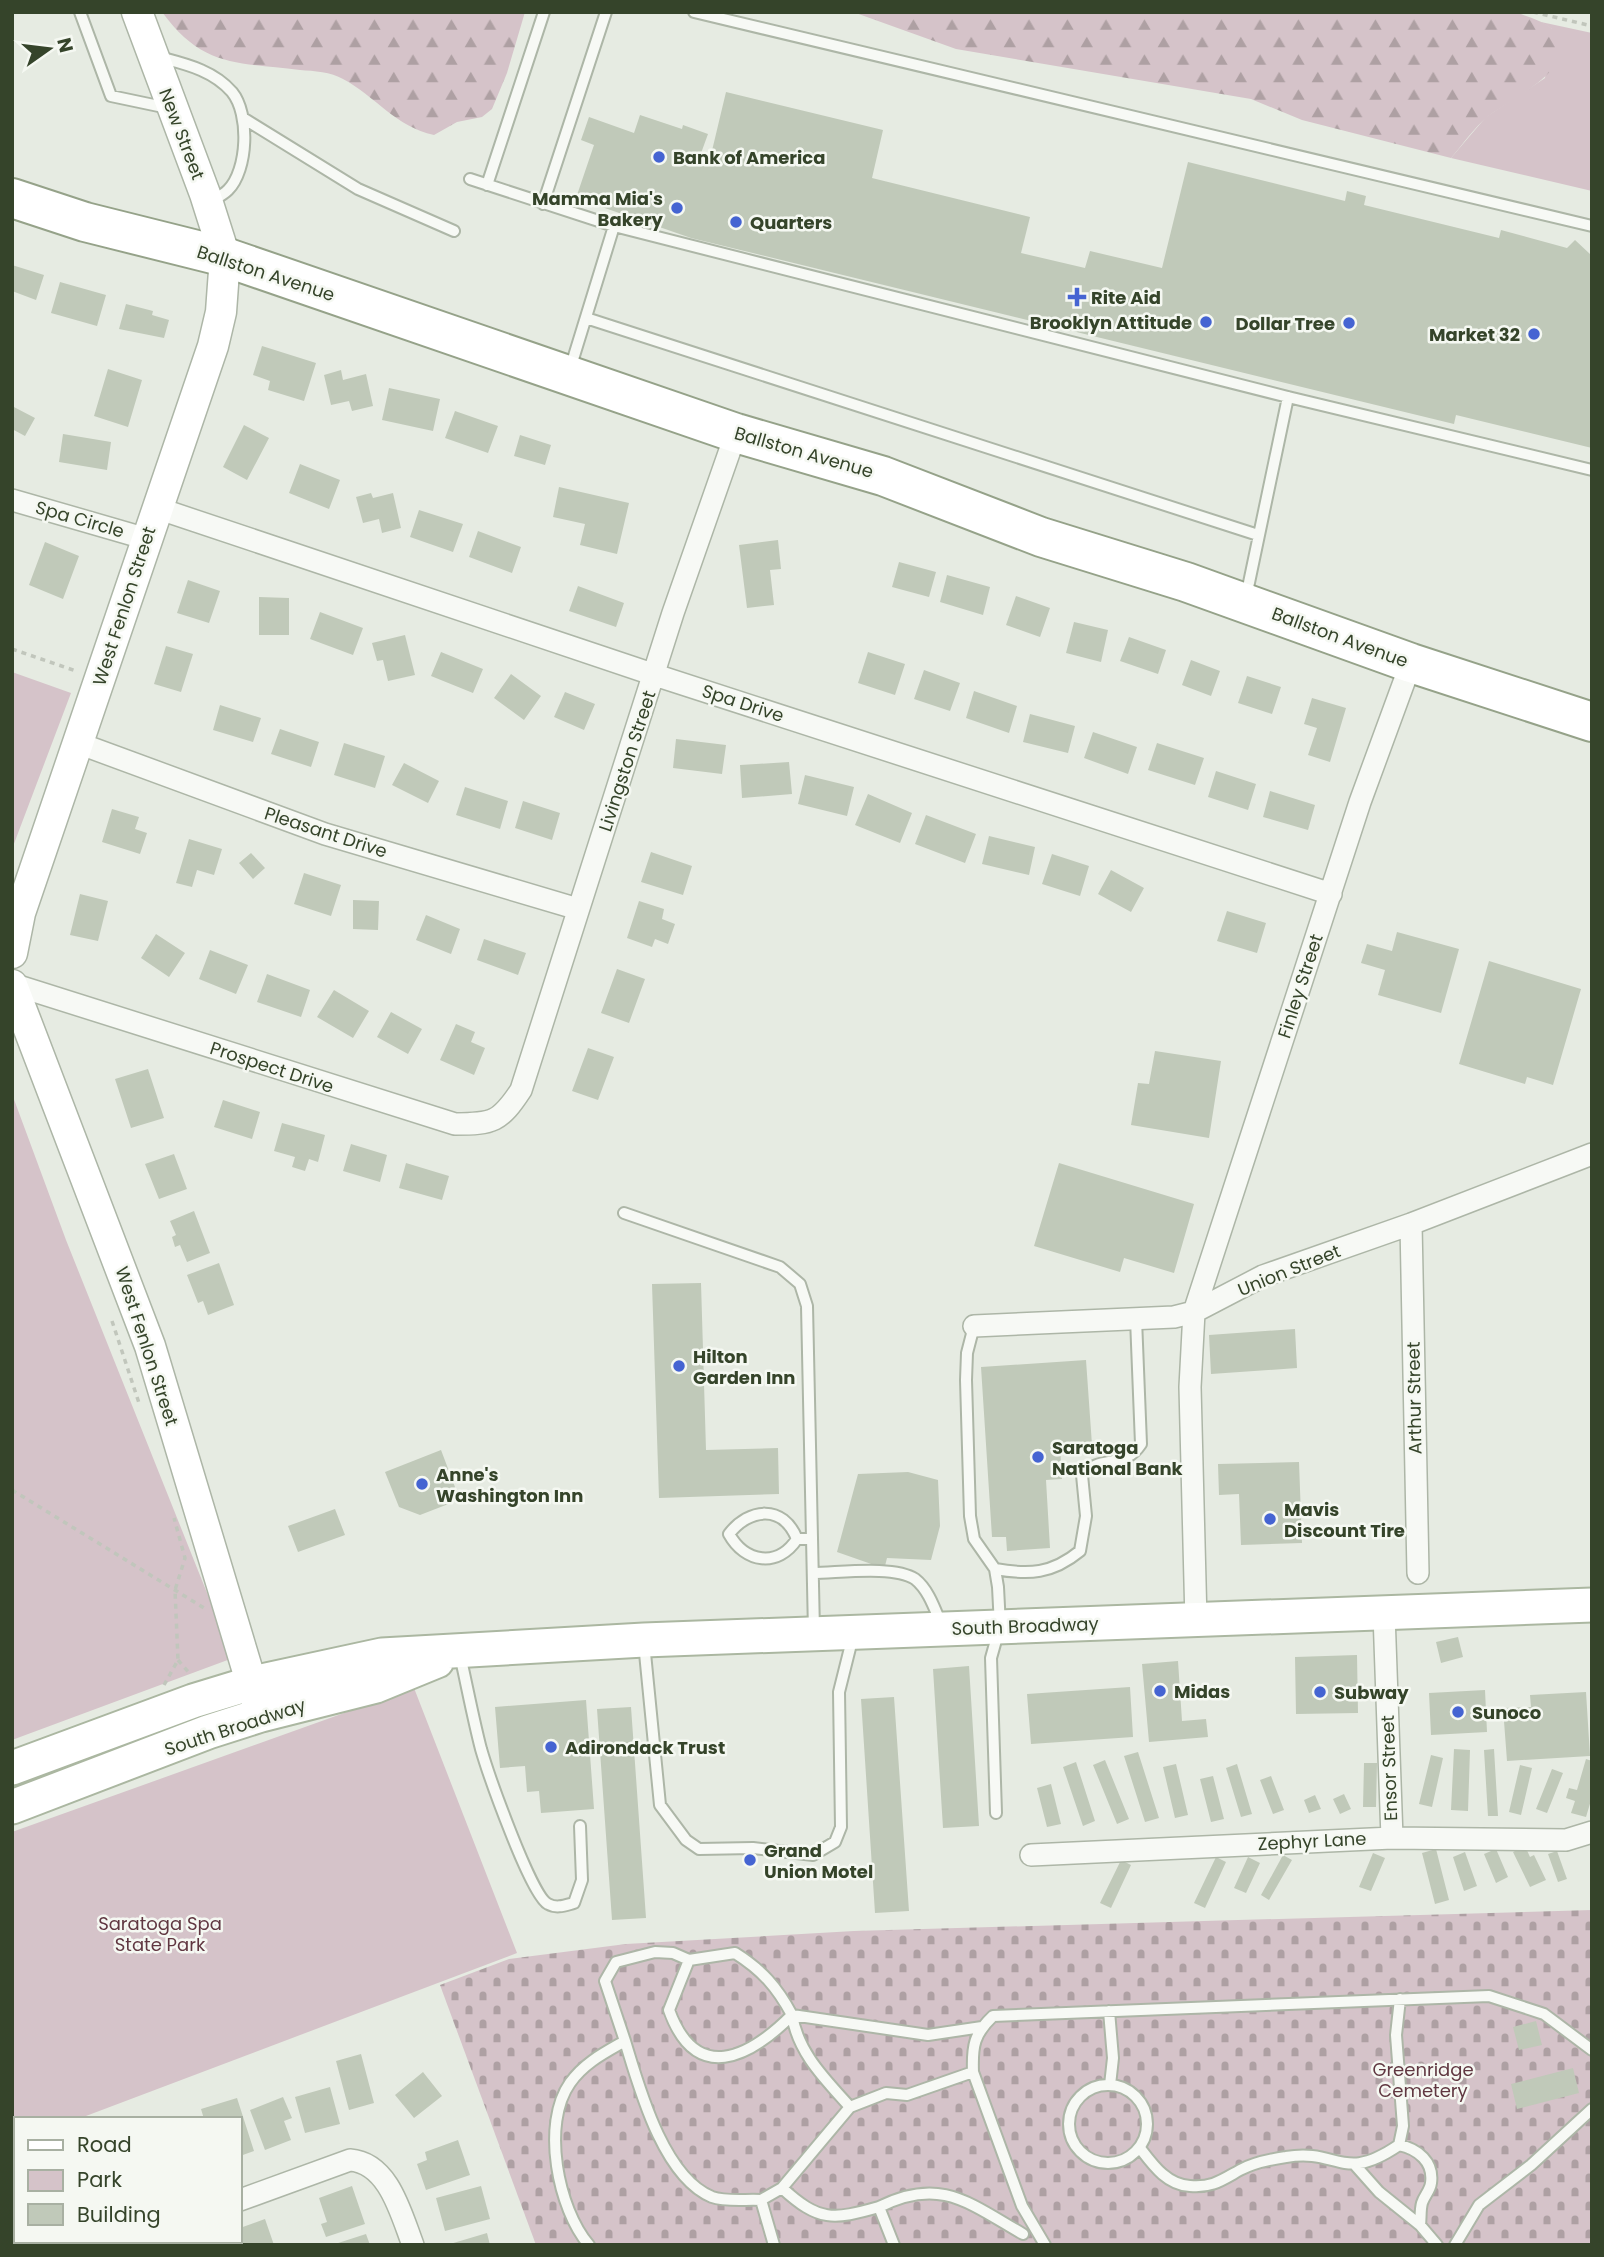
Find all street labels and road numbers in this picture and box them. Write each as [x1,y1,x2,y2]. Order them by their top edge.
street label: New Street [153,85,211,183]
street label: Ballston Avenue [194,239,338,307]
street label: Ballston Avenue [732,420,876,484]
street label: Spa Circle [33,494,127,544]
street label: West Fenlon Street [86,523,162,689]
street label: Ballston Avenue [1268,601,1412,673]
street label: Spa Drive [699,678,787,728]
street label: Livingston Street [592,687,662,835]
street label: Pleasant Drive [261,800,391,864]
street label: Finley Street [1271,931,1329,1041]
street label: Prospect Drive [207,1035,337,1099]
street label: Union Street [1234,1238,1344,1302]
street label: West Fenlon Street [109,1263,185,1429]
street label: Arthur Street [1401,1341,1427,1455]
street label: South Broadway [951,1611,1099,1641]
street label: South Broadway [161,1692,309,1762]
street label: Ensor Street [1375,1715,1403,1821]
street label: Zephyr Lane [1257,1826,1367,1856]

